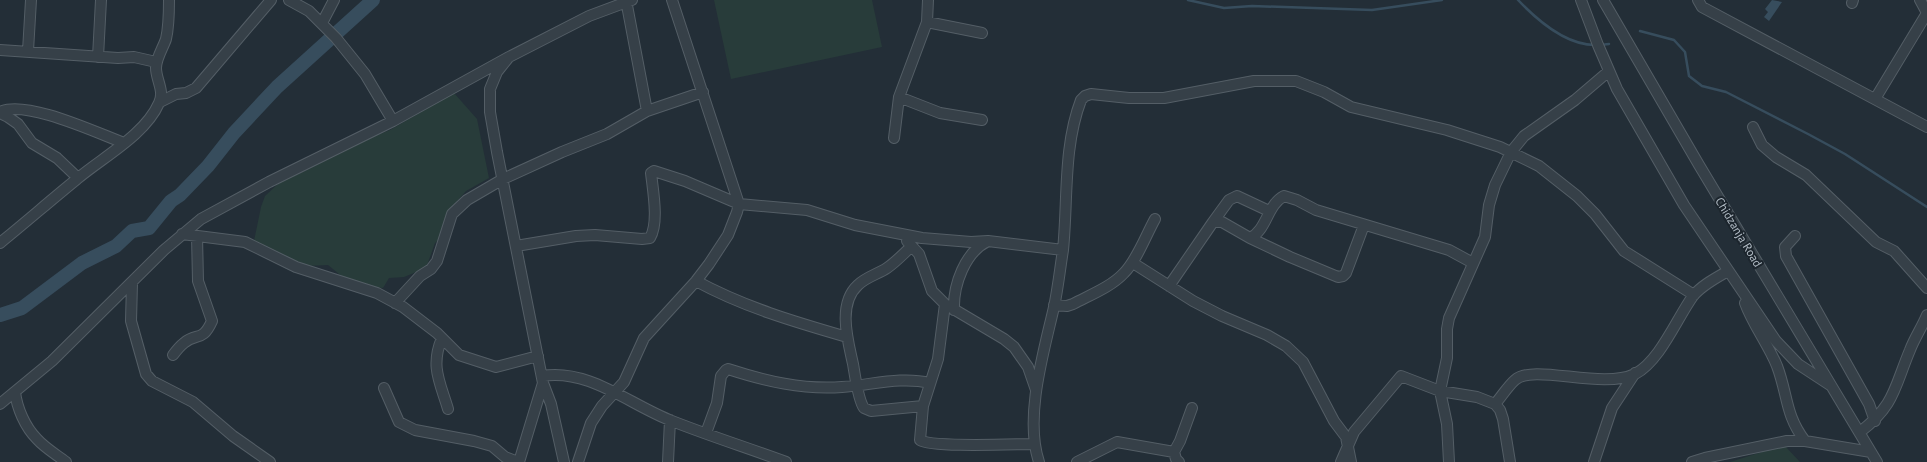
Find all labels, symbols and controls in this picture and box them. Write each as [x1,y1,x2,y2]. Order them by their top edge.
street label: Chidzanja Road [1712,194,1766,270]

